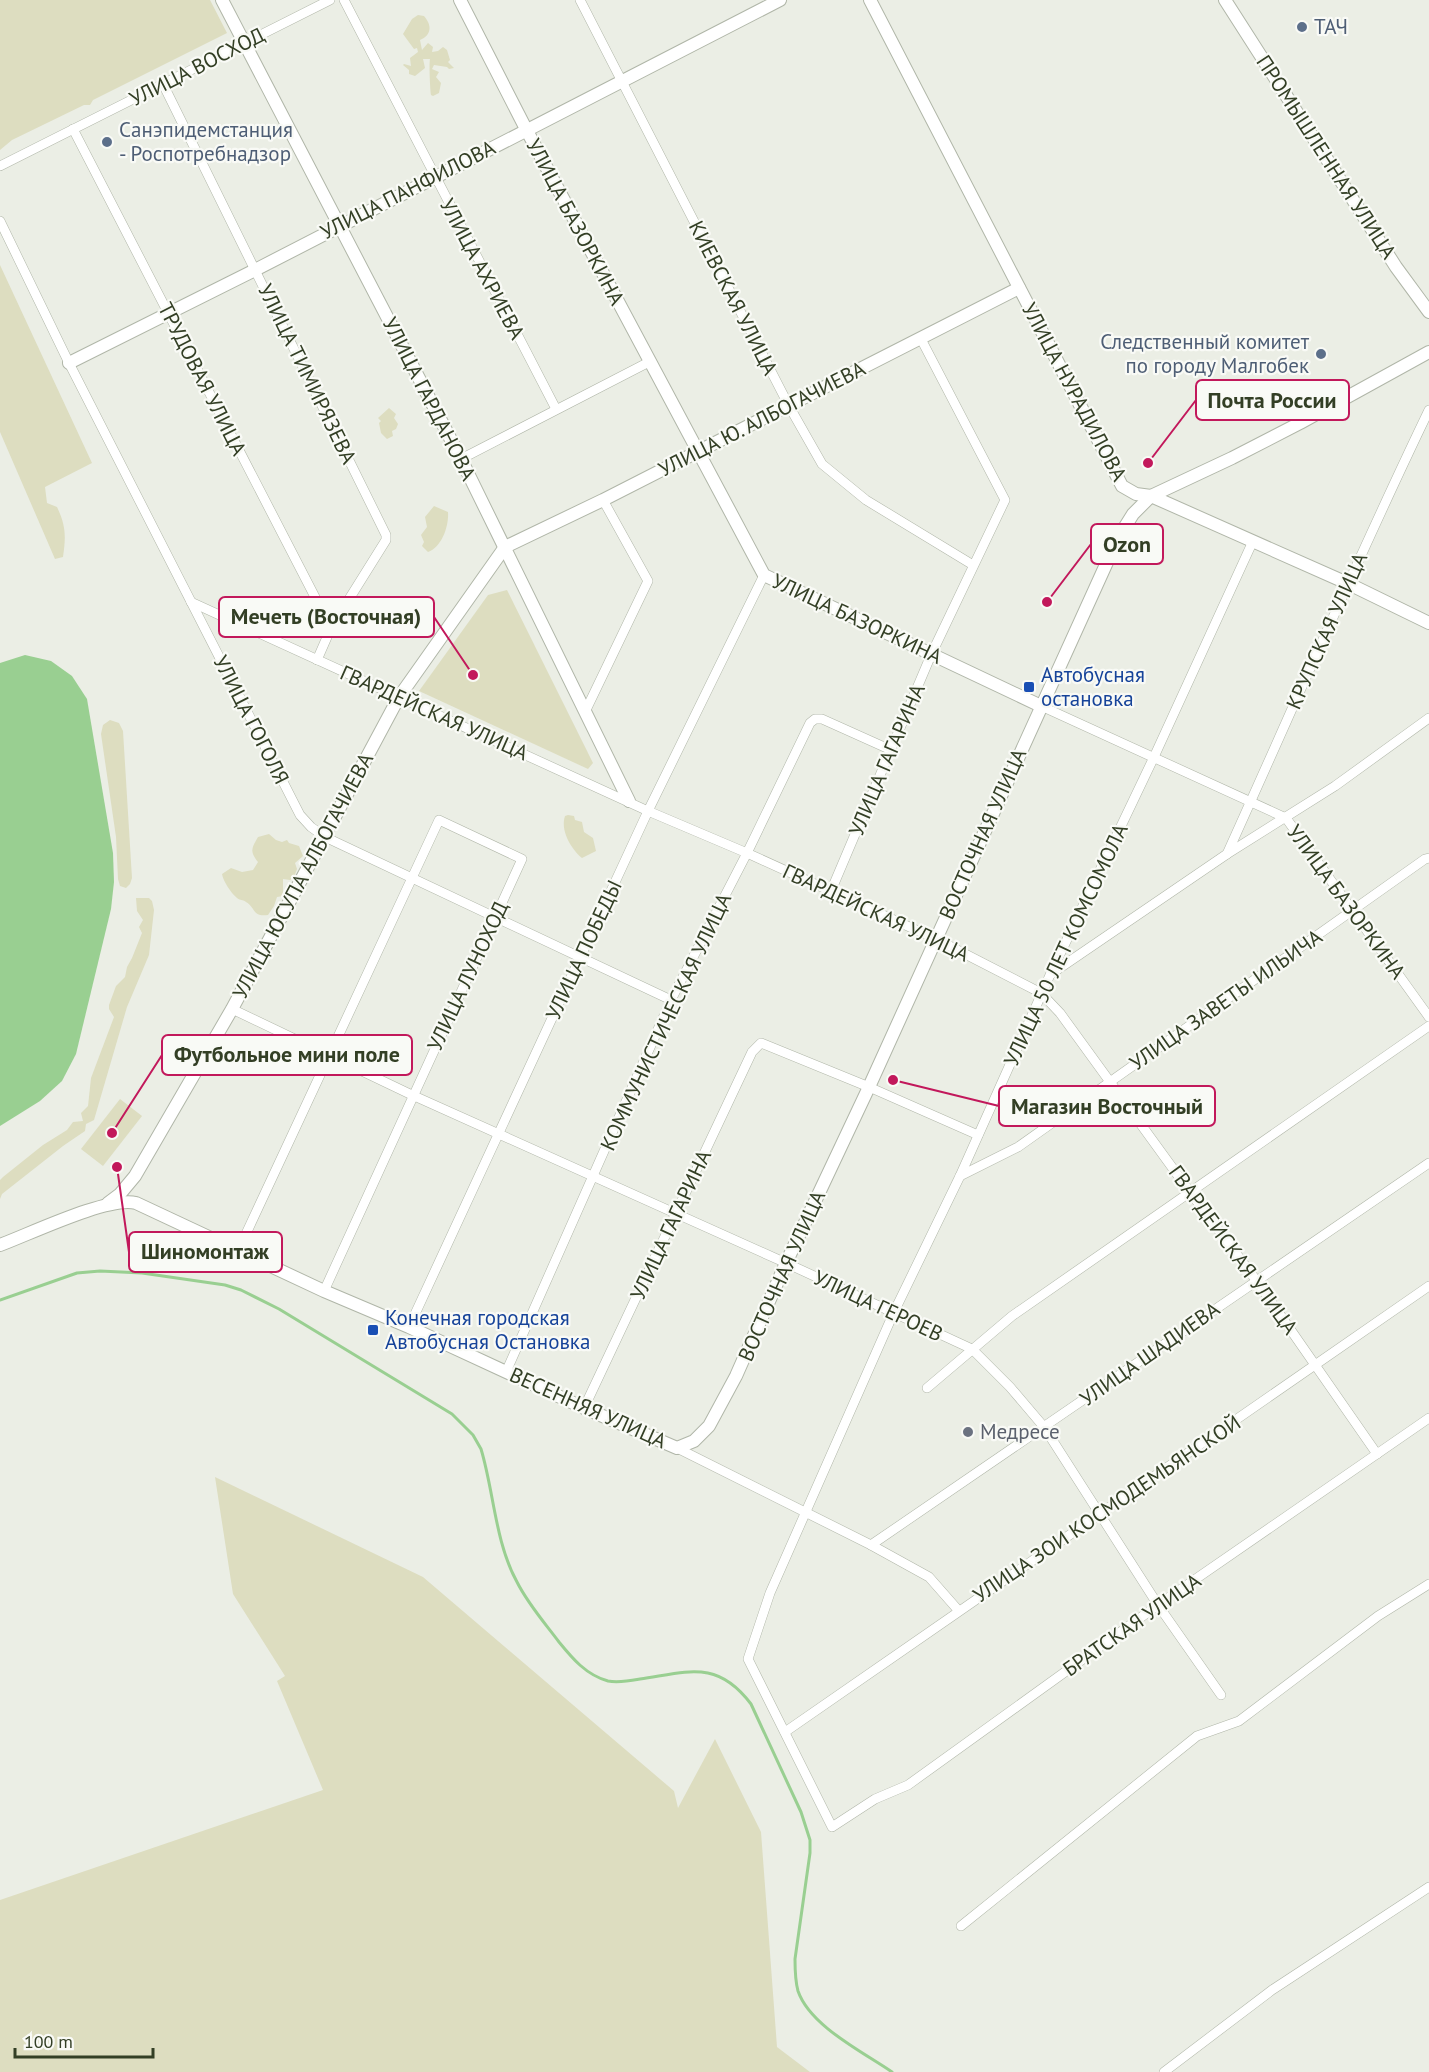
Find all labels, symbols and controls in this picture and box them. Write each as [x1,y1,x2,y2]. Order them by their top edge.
place label: ТАЧ [1314,13,1348,40]
marker: ТАЧ [1295,20,1309,34]
street label: УЛИЦА ВОСХОД [125,21,269,112]
street label: ПРОМЫШЛЕННАЯ УЛИЦА [1250,50,1403,264]
place label: Санэпидемстанция - Роспотребнадзор [119,116,293,167]
street label: УЛИЦА ПАНФИЛОВА [316,133,500,245]
street label: УЛИЦА БАЗОРКИНА [520,134,631,310]
marker: Санэпидемстанция - Роспотребнадзор [100,135,114,149]
street label: УЛИЦА АХРИЕВА [434,194,531,345]
street label: КИЕВСКАЯ УЛИЦА [683,216,784,380]
street label: УЛИЦА ТИМИРЯЗЕВА [252,279,363,469]
street label: ТРУДОВАЯ УЛИЦА [152,298,253,460]
street label: УЛИЦА НУРАДИЛОВА [1016,298,1133,486]
street label: УЛИЦА ГАРДАНОВА [377,313,483,486]
place label: Следственный комитет по городу Малгобек [1100,328,1310,379]
marker: Следственный комитет по городу Малгобек [1314,347,1328,361]
street label: УЛИЦА Ю. АЛБОГАЧИЕВА [654,354,870,482]
callout: Почта России [1196,380,1349,420]
text: Почта России [1208,386,1336,414]
callout: Ozon [1091,524,1163,564]
text: Ozon [1103,530,1151,558]
street label: КРУПСКАЯ УЛИЦА [1280,548,1373,713]
street label: УЛИЦА БАЗОРКИНА [768,567,947,670]
callout: Мечеть (Восточная) [219,597,434,637]
text: Мечеть (Восточная) [231,602,421,630]
street label: УЛИЦА ГОГОЛЯ [207,651,295,789]
street label: ГВАРДЕЙСКАЯ УЛИЦА [336,659,533,766]
place label: Автобусная остановка [1041,661,1145,712]
street label: УЛИЦА ГАГАРИНА [842,679,931,840]
marker: Автобусная остановка [1022,680,1036,694]
street label: ВОСТОЧНАЯ УЛИЦА [933,743,1033,923]
street label: УЛИЦА ЮСУПА АЛБОГАЧИЕВА [226,748,379,1003]
street label: УЛИЦА 50 ЛЕТ КОМСОМОЛА [997,819,1134,1070]
street label: УЛИЦА БАЗОРКИНА [1281,819,1412,985]
street label: ГВАРДЕЙСКАЯ УЛИЦА [779,857,975,968]
street label: УЛИЦА ПОБЕДЫ [539,876,628,1024]
street label: КОММУНИСТИЧЕСКАЯ УЛИЦА [594,888,737,1155]
street label: УЛИЦА ЛУНОХОД [421,897,514,1055]
street label: УЛИЦА ЗАВЕТЫ ИЛЬИЧА [1124,923,1328,1076]
callout: Футбольное мини поле [162,1035,412,1075]
text: Футбольное мини поле [174,1040,400,1068]
callout: Магазин Восточный [999,1086,1215,1126]
text: Магазин Восточный [1011,1092,1203,1120]
street label: УЛИЦА ГАГАРИНА [624,1145,717,1304]
street label: ГВАРДЕЙСКАЯ УЛИЦА [1163,1160,1304,1340]
street label: ВОСТОЧНАЯ УЛИЦА [732,1185,832,1365]
callout: Шиномонтаж [129,1232,282,1272]
text: Шиномонтаж [141,1237,270,1265]
street label: УЛИЦА ГЕРОЕВ [809,1264,947,1347]
street label: УЛИЦА ШАДИЕВА [1075,1295,1225,1412]
place label: Конечная городская Автобусная Остановка [385,1304,590,1355]
marker: Конечная городская Автобусная Остановка [366,1323,380,1337]
street label: ВЕСЕННЯЯ УЛИЦА [506,1361,672,1455]
street label: УЛИЦА ЗОИ КОСМОДЕМЬЯНСКОЙ [968,1409,1246,1608]
place label: Медресе [980,1418,1060,1445]
marker: Медресе [961,1425,975,1439]
street label: БРАТСКАЯ УЛИЦА [1057,1566,1207,1682]
scale bar [15,2021,153,2059]
text: 100 m [24,2030,73,2053]

